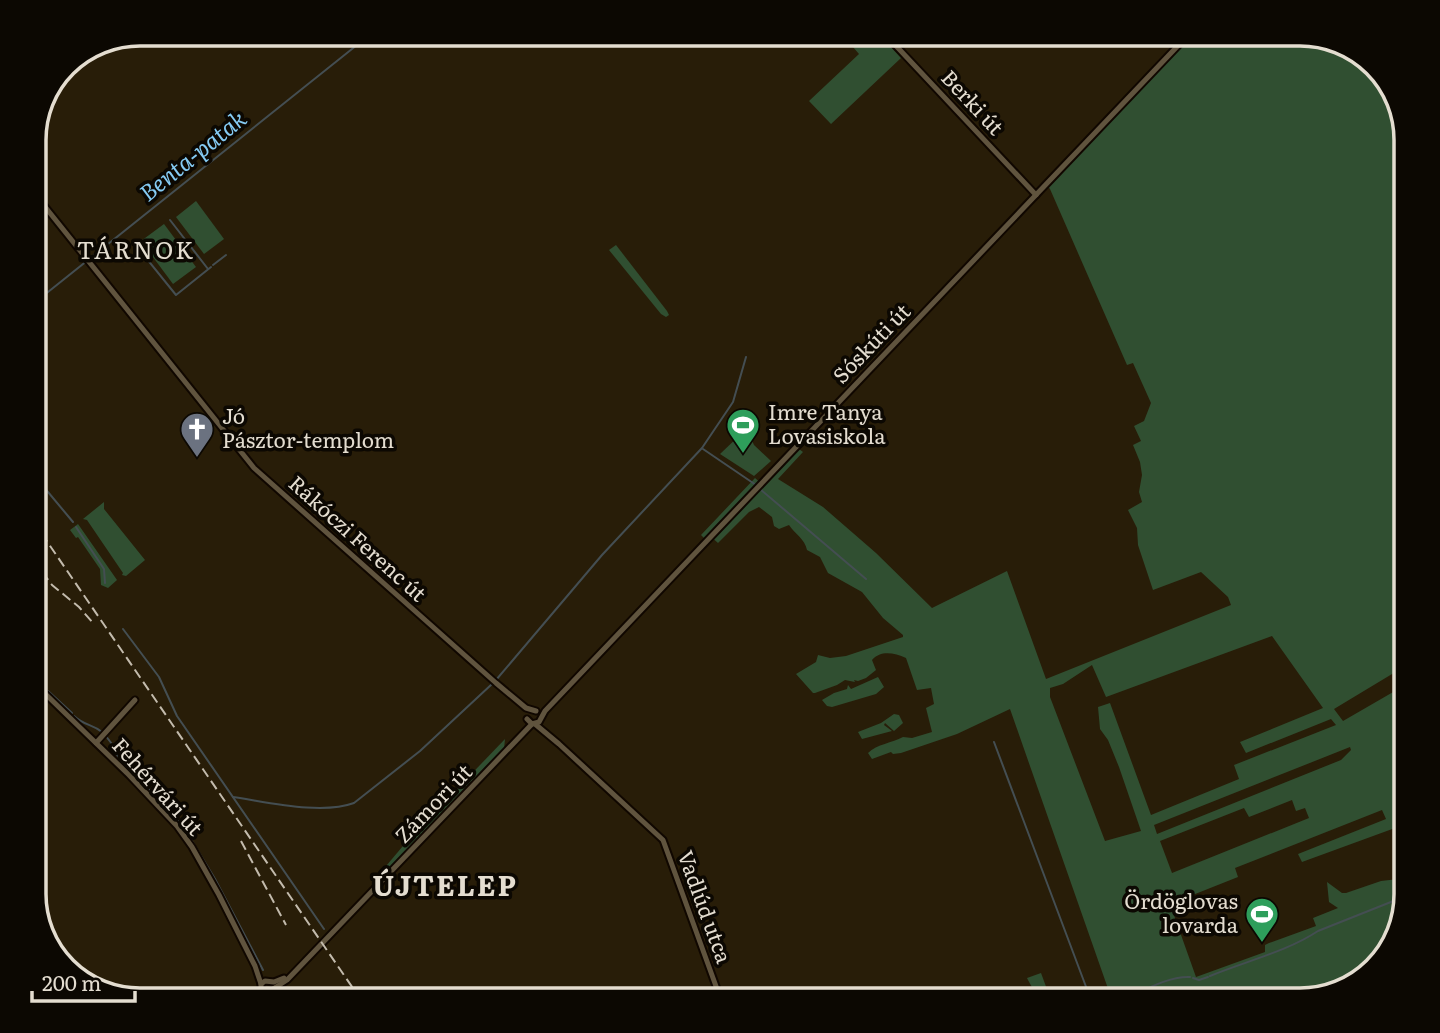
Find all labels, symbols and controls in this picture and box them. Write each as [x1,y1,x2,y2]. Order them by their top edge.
street label: Berki út [935,62,1013,141]
water label: Benta-patak [131,101,253,208]
district label: TÁRNOK [77,231,195,266]
street label: Sóskúti út [824,295,917,389]
place label: Imre Tanya Lovasiskola [768,395,886,450]
place label: Jó Pásztor-templom [222,399,394,454]
sports icon: Imre Tanya Lovasiskola [724,406,762,455]
church icon: Jó Pásztor-templom [178,410,216,459]
street label: Rákóczi Ferenc út [283,467,435,608]
street label: Fehérvári út [106,729,212,842]
street label: Zámori út [386,755,478,849]
street label: Vadlúd utca [672,845,741,968]
district label: ÚJTELEP [372,863,518,905]
place label: Ördöglovas lovarda [1124,884,1239,939]
sports icon: Ördöglovas lovarda [1243,895,1281,944]
scale bar [32,960,135,1004]
text: 200 m [42,966,102,997]

